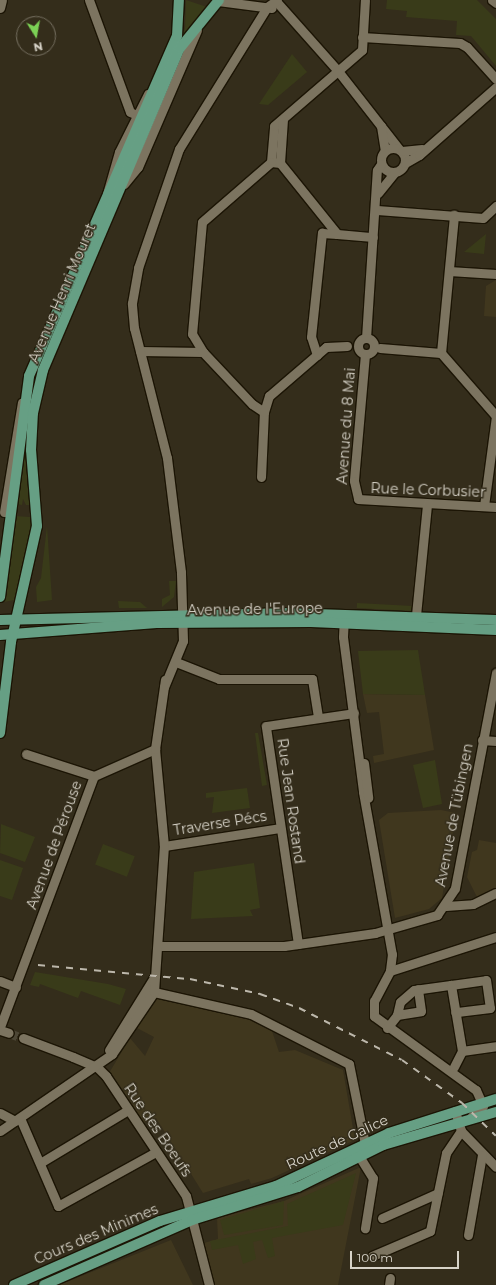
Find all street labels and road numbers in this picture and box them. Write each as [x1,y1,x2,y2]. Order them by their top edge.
street label: Avenue Henri Mouret [25,221,99,365]
street label: Avenue du 8 Mai [334,367,358,485]
street label: Rue le Corbusier [370,480,486,500]
street label: Avenue de l'Europe [187,599,323,619]
street label: Rue Jean Rostand [274,737,308,865]
street label: Avenue de Tübingen [432,742,476,888]
street label: Avenue de Pérouse [23,779,85,911]
street label: Traverse Pécs [172,807,268,839]
street label: Rue des Boeufs [121,1080,195,1180]
street label: Route de Galice [283,1111,391,1173]
street label: Cours des Minimes [32,1200,160,1268]

